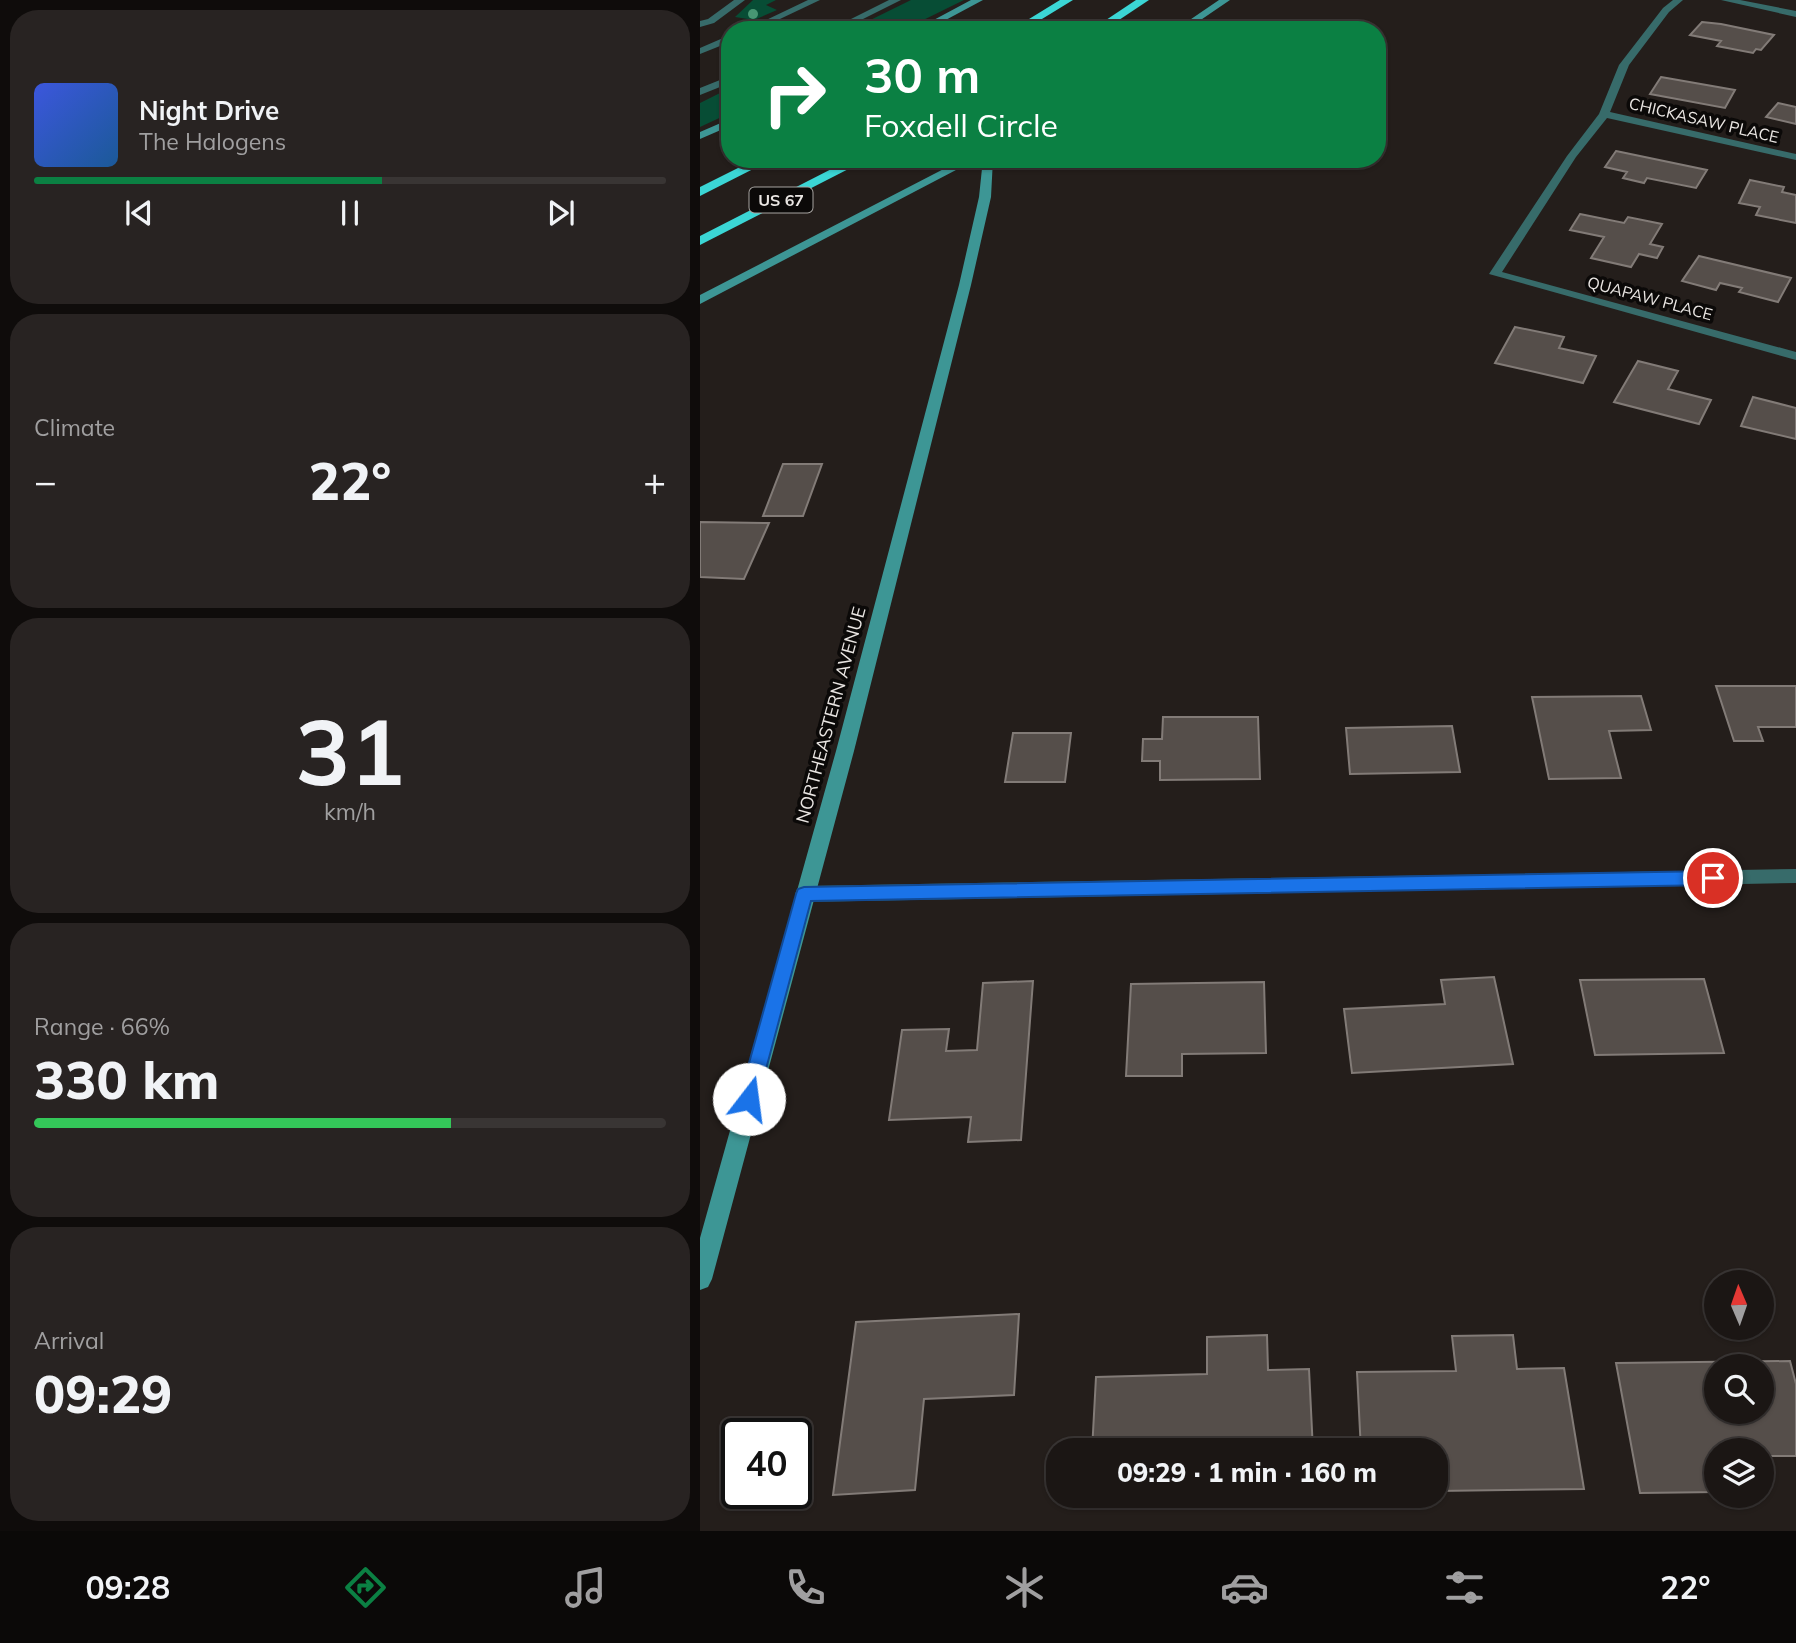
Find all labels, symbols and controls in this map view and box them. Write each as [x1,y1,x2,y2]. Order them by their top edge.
text: 30 m [864,44,980,105]
icon: right [749,49,840,140]
street label: CHICKASAW PLACE [1627,93,1781,147]
text: Night Drive [139,94,279,127]
text: Foxdell Circle [864,105,1058,145]
text: The Halogens [139,127,286,156]
road number: US 67 [750,188,812,212]
icon: previous [120,194,158,232]
icon: pause [331,194,369,232]
icon: next [542,194,580,232]
street label: QUAPAW PLACE [1585,272,1715,324]
text: Climate [34,413,115,442]
text: 22° [309,448,391,513]
text: − [34,457,57,505]
text: + [643,457,666,505]
street label: NORTHEASTERN AVENUE [791,604,870,826]
text: 31 [295,694,405,808]
text: km/h [324,797,376,826]
pin [1683,848,1743,908]
icon: arrive [1694,859,1732,897]
text: Range · 66% [34,1012,170,1041]
text: 330 km [34,1047,219,1112]
position arrow [712,1062,786,1136]
north arrow [1704,1270,1774,1340]
map controls [1704,1270,1774,1508]
text: Arrival [34,1326,104,1355]
button: search [1704,1354,1774,1424]
text: 09:29 [34,1361,172,1426]
speed limit sign: 40 [721,1418,812,1509]
button: layers [1704,1438,1774,1508]
text: 09:29 · 1 min · 160 m [1117,1456,1377,1489]
icon: directions [341,1563,390,1612]
icon: music [561,1563,610,1612]
icon: phone [781,1563,830,1612]
icon: climate [1000,1563,1049,1612]
icon: car [1220,1563,1269,1612]
icon: filters [1440,1563,1489,1612]
text: 09:28 [85,1567,170,1607]
text: 22° [1660,1567,1710,1607]

